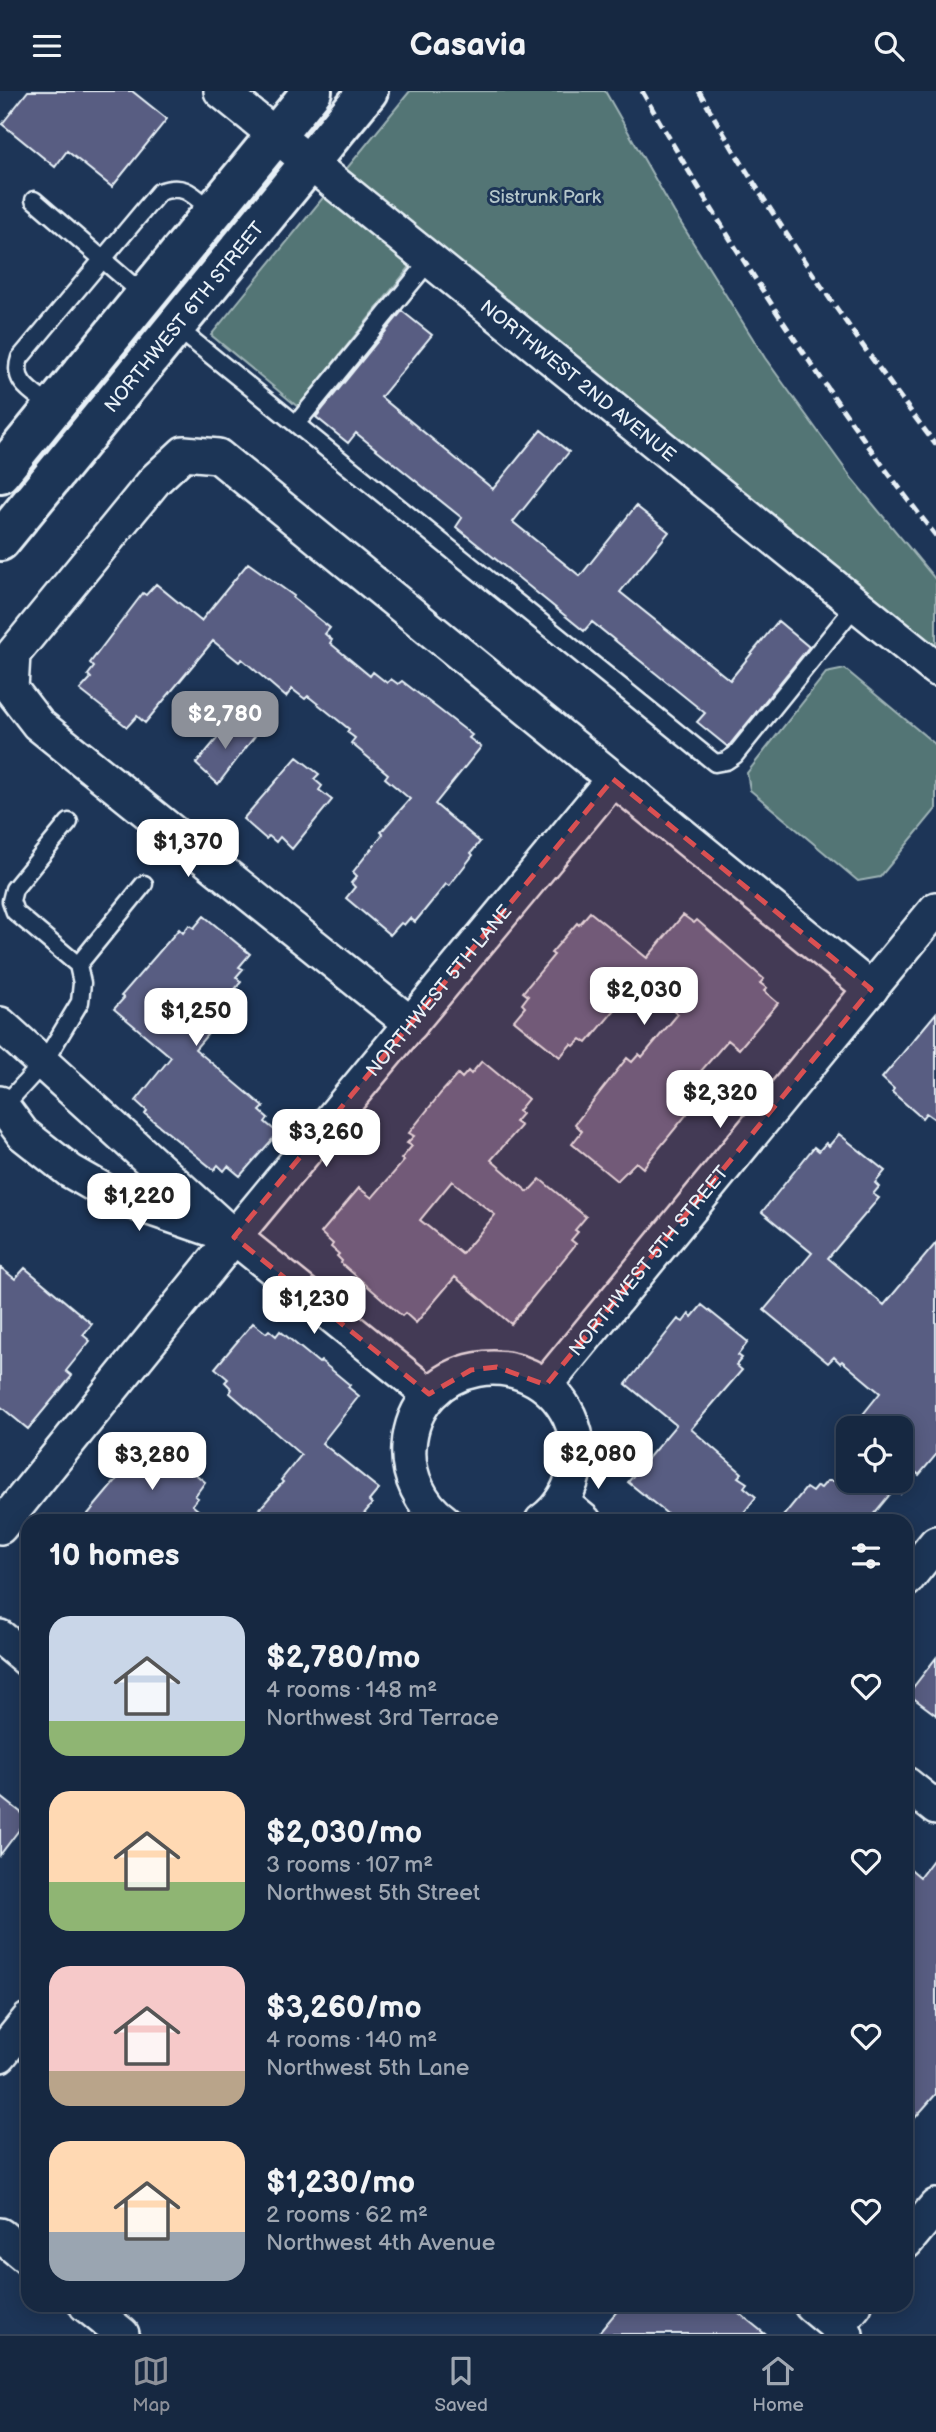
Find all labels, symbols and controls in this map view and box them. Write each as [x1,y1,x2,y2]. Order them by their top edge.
text: Casavia [410,26,526,65]
icon: menu [28,27,66,65]
icon: search [870,27,908,65]
park label: Sistrunk Park [489,186,602,209]
street label: NORTHWEST 6TH STREET [100,217,270,417]
street label: NORTHWEST 2ND AVENUE [475,295,680,467]
pin: $2,780 [168,691,282,751]
text: $2,780 [188,700,262,728]
pin: $1,370 [131,819,245,879]
text: $1,370 [153,828,223,856]
street label: NORTHWEST 5TH LANE [362,901,517,1082]
pin: $2,030 [587,967,701,1027]
text: $2,030 [606,976,682,1004]
pin: $1,250 [139,989,253,1048]
text: $1,250 [160,997,232,1025]
pin: $2,320 [663,1070,777,1130]
text: $2,320 [682,1079,758,1107]
pin: $3,260 [269,1109,383,1169]
text: $3,260 [288,1118,364,1146]
street label: NORTHWEST 5TH STREET [565,1161,734,1361]
pin: $1,220 [82,1173,196,1233]
text: $1,220 [103,1182,175,1210]
pin: $1,230 [257,1277,371,1336]
text: $1,230 [279,1285,349,1313]
map controls [836,1416,913,1493]
button: locate [836,1416,913,1493]
pin: $2,080 [541,1431,655,1491]
pin: $3,280 [95,1433,209,1492]
text: $2,080 [560,1440,636,1468]
text: $3,280 [114,1441,190,1469]
icon: filters [847,1537,885,1575]
text: 10 homes [49,1538,180,1574]
text: $2,780/mo [266,1640,420,1676]
icon: home [105,1644,189,1728]
icon: heart [847,1667,885,1705]
text: 4 rooms · 148 m² [266,1676,437,1704]
text: Northwest 3rd Terrace [266,1704,499,1732]
text: $2,030/mo [266,1815,422,1851]
icon: home [105,1819,189,1903]
icon: heart [847,1842,885,1880]
text: 3 rooms · 107 m² [266,1851,433,1879]
text: Northwest 5th Street [266,1879,480,1907]
text: $3,260/mo [266,1990,422,2026]
icon: home [105,1994,189,2078]
icon: heart [847,2017,885,2055]
text: 4 rooms · 140 m² [266,2026,437,2054]
text: Northwest 5th Lane [266,2054,469,2082]
text: $1,230/mo [266,2165,415,2201]
icon: home [105,2169,189,2253]
icon: heart [847,2192,885,2230]
text: 2 rooms · 62 m² [266,2201,428,2229]
text: Northwest 4th Avenue [266,2229,495,2257]
tab: Map [132,2352,170,2417]
tab: Saved [435,2352,488,2417]
tab: Home [752,2352,804,2417]

